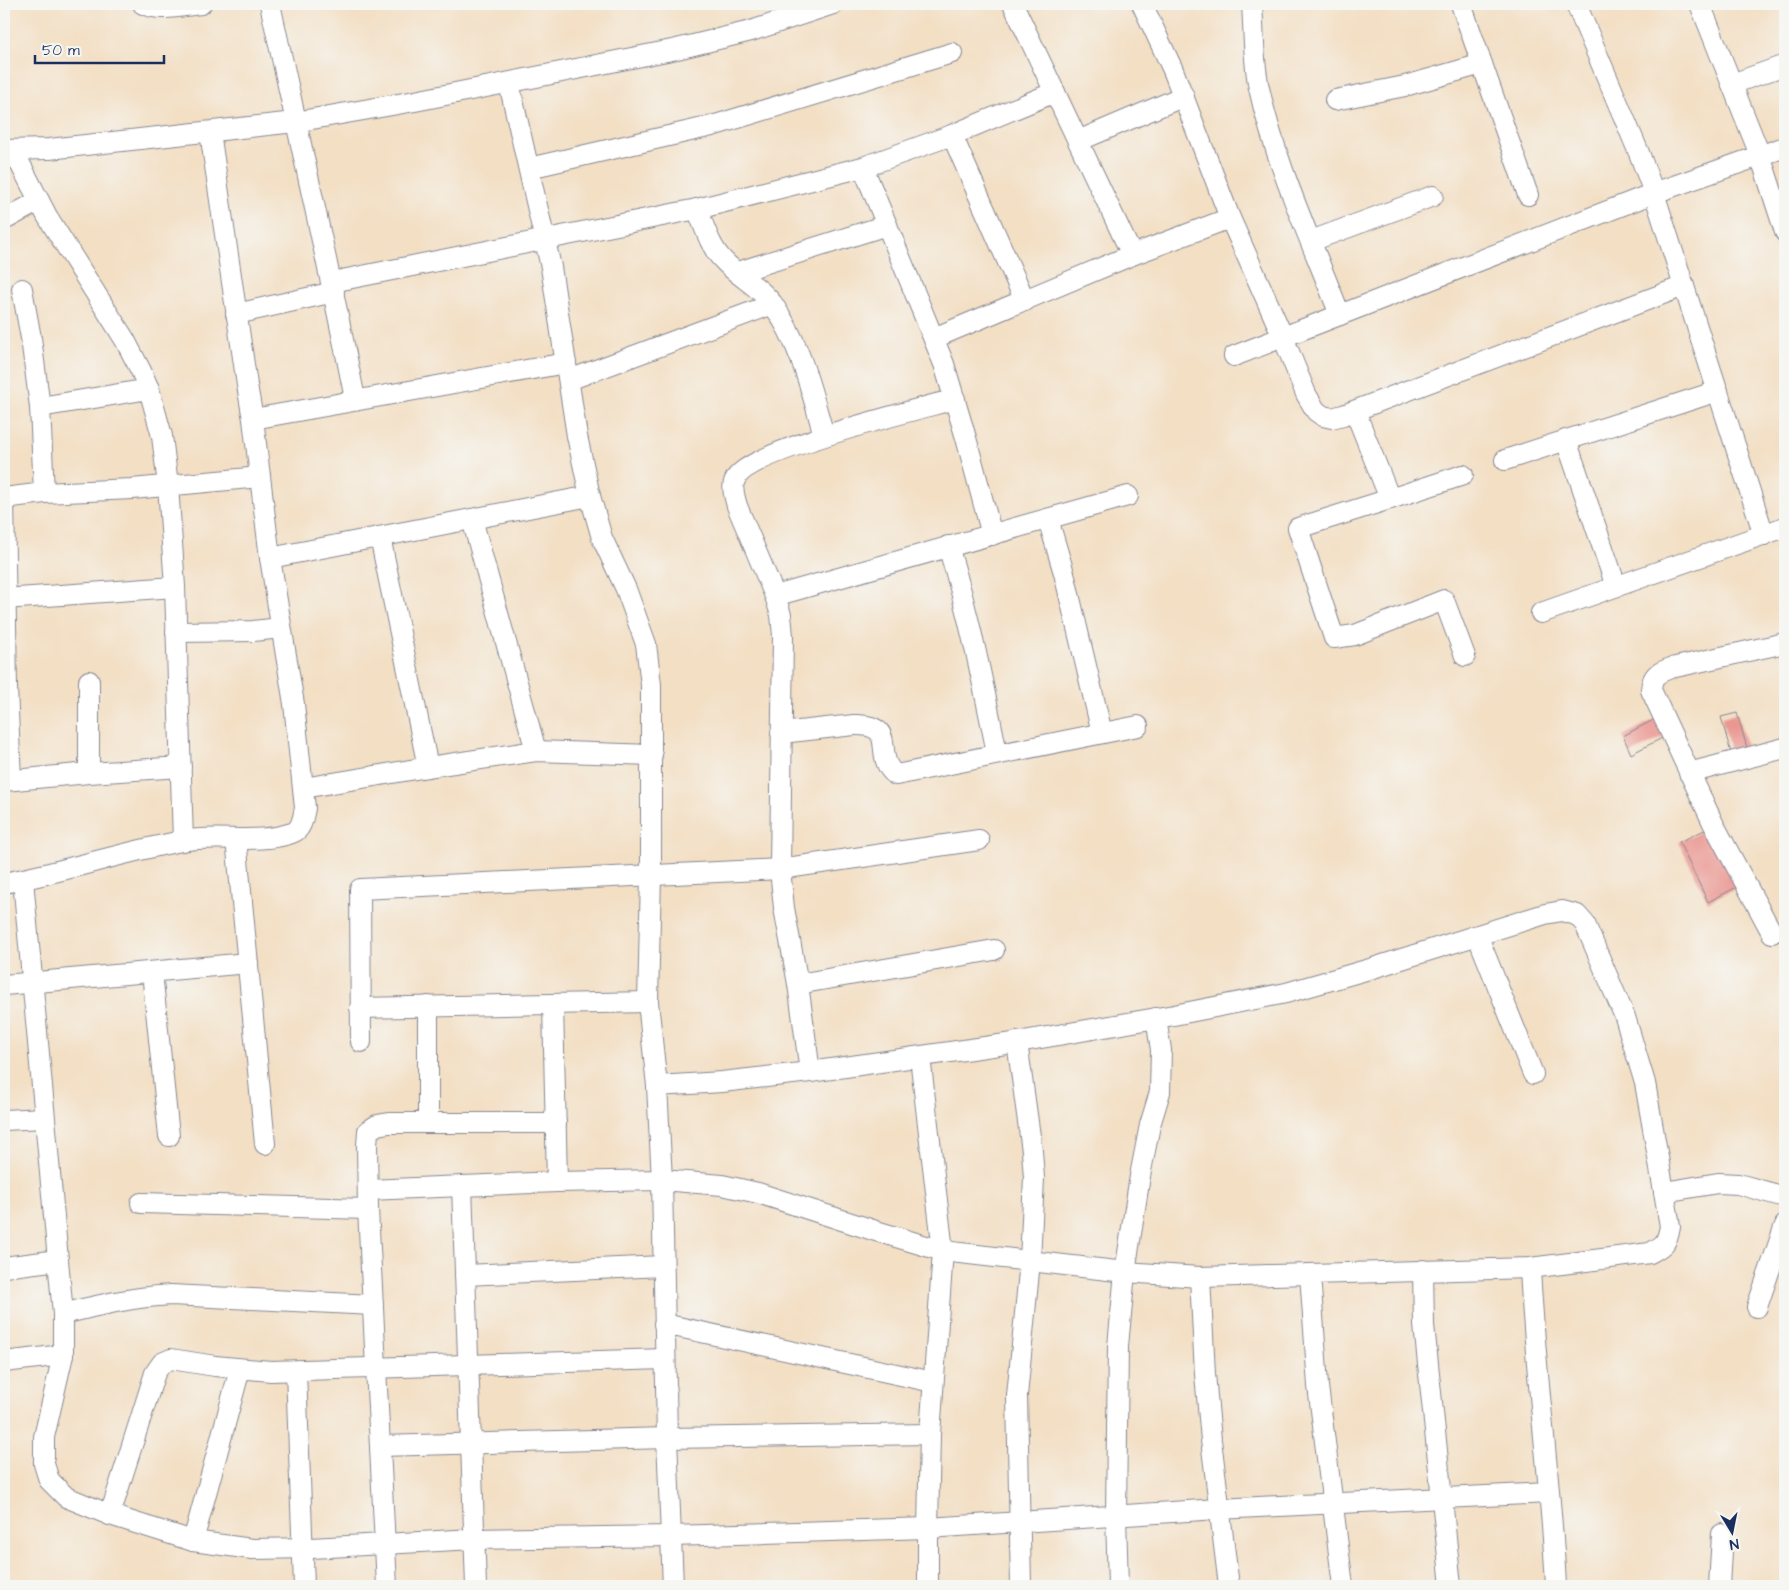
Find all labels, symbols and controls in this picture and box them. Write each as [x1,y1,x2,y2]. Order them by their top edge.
scale bar [35,32,164,64]
text: 50 m [42,40,80,61]
north arrow [1706,1508,1756,1558]
text: N [1728,1533,1740,1554]

